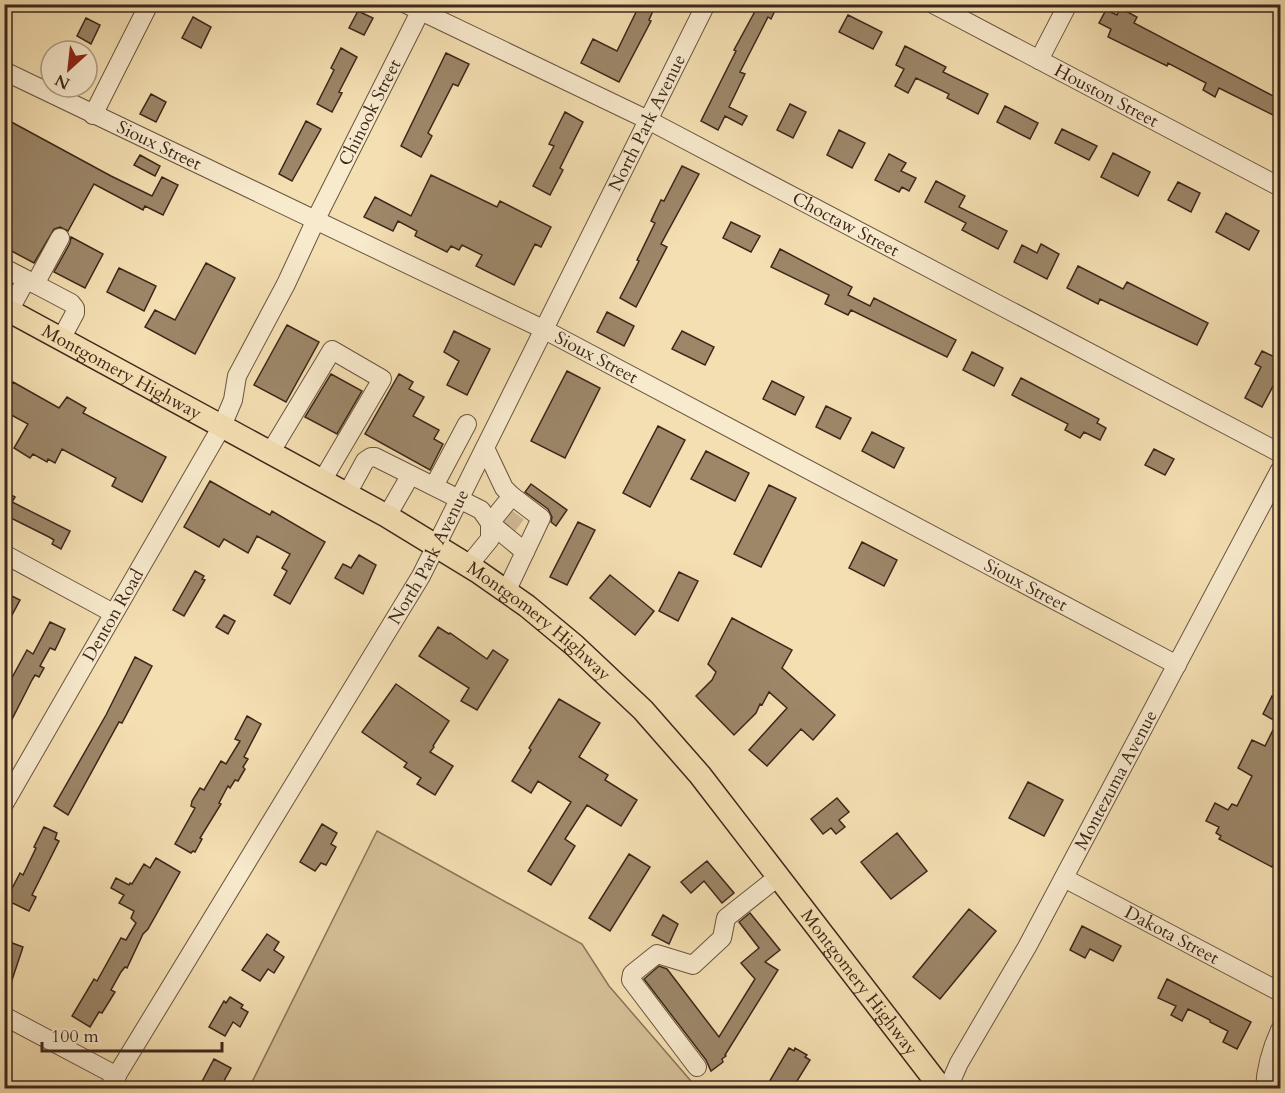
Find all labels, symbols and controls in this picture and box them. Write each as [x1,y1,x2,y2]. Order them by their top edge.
north arrow [39,39,99,99]
street label: North Park Avenue [603,50,692,196]
street label: Chinook Street [333,55,407,170]
street label: Houston Street [1050,58,1163,134]
text: N [51,68,74,94]
street label: Sioux Street [113,115,206,177]
street label: Choctaw Street [788,186,904,263]
street label: Montgomery Highway [37,319,206,426]
street label: Sioux Street [550,325,642,390]
street label: North Park Avenue [382,485,475,629]
street label: Sioux Street [980,553,1072,618]
street label: Montgomery Highway [462,556,617,687]
street label: Denton Road [77,564,150,666]
street label: Montezuma Avenue [1069,706,1163,854]
street label: Dakota Street [1120,900,1224,971]
street label: Montgomery Highway [795,904,924,1061]
scale bar [42,1015,222,1053]
text: 100 m [51,1024,99,1049]

